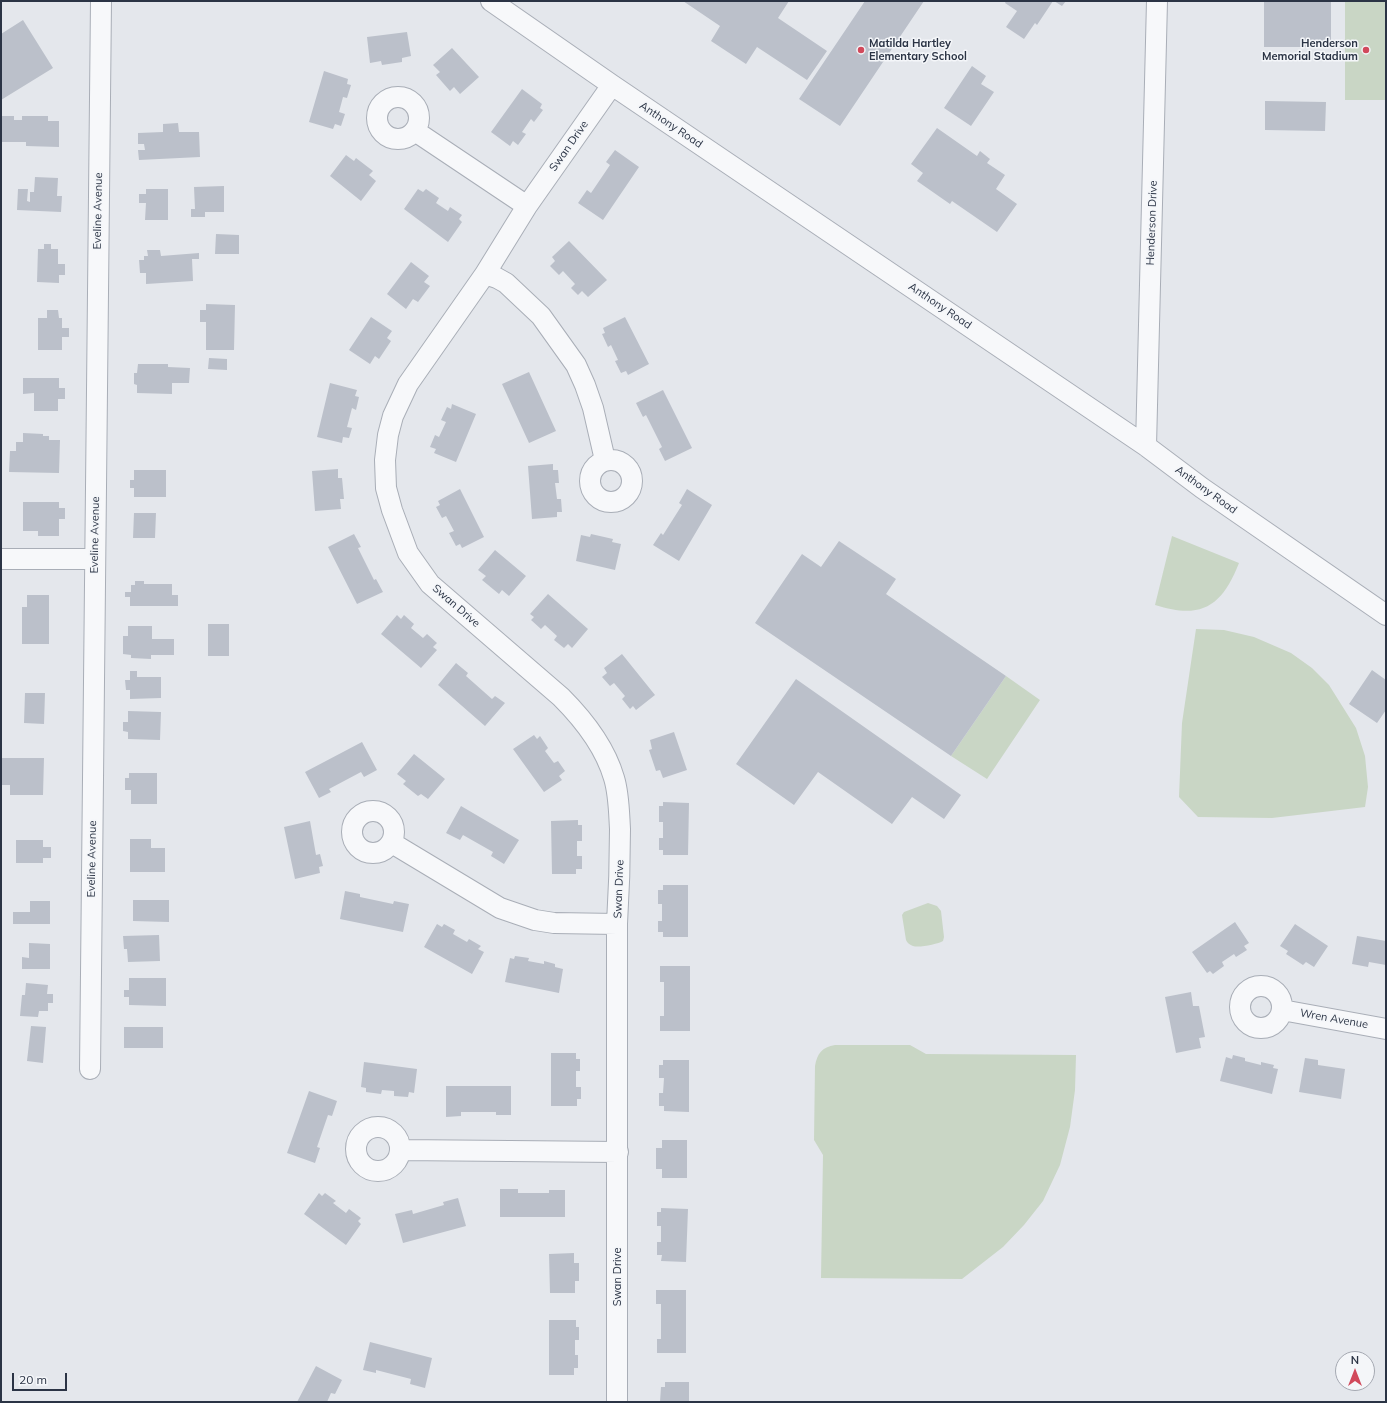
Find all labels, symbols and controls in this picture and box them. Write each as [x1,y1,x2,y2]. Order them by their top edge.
place label: Matilda Hartley Elementary School [869,37,967,63]
place label: Henderson Memorial Stadium [1262,37,1358,63]
marker: Matilda Hartley Elementary School [856,45,866,55]
marker: Henderson Memorial Stadium [1361,45,1371,55]
street label: Anthony Road [637,99,705,151]
street label: Swan Drive [547,118,591,174]
street label: Eveline Avenue [91,172,105,250]
street label: Henderson Drive [1144,180,1160,266]
street label: Anthony Road [906,280,974,332]
street label: Anthony Road [1173,463,1239,517]
street label: Eveline Avenue [88,496,102,574]
street label: Swan Drive [430,582,482,630]
street label: Eveline Avenue [85,820,99,898]
street label: Swan Drive [611,859,627,919]
street label: Wren Avenue [1299,1006,1369,1032]
street label: Swan Drive [611,1248,625,1306]
north arrow [1335,1351,1375,1391]
text: N [1351,1353,1359,1367]
scale bar [14,1365,69,1391]
text: 20 m [19,1372,47,1387]

